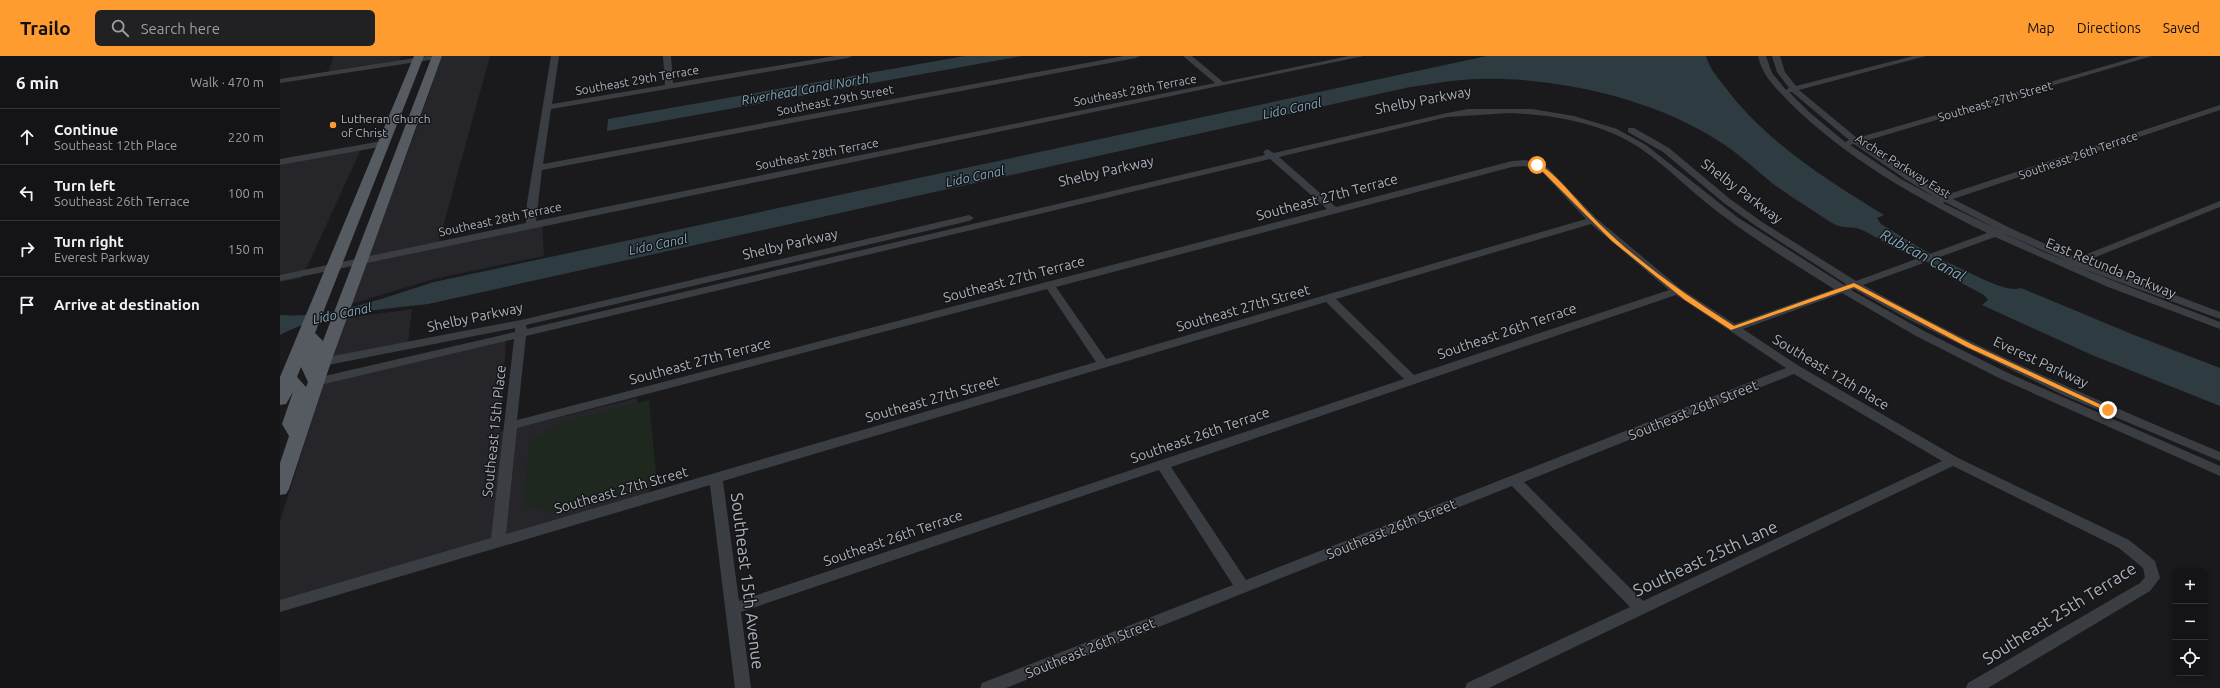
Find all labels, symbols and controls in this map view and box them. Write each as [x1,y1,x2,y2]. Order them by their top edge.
search box [95,10,375,46]
text: Trailo [20,17,71,39]
icon: search [109,17,131,39]
text: Search here [141,20,220,37]
text: Map [2027,20,2055,36]
text: Directions [2077,20,2141,36]
text: Saved [2163,20,2200,36]
street label: Southeast 29th Terrace [574,63,700,97]
water label: Riverhead Canal North [740,71,870,107]
street label: Southeast 28th Terrace [1072,72,1198,108]
text: 6 min [16,73,59,92]
text: Walk · 470 m [190,75,264,89]
street label: Southeast 27th Street [1936,78,2054,124]
street label: Southeast 29th Street [776,82,895,118]
street label: Shelby Parkway [1374,83,1473,117]
water label: Lido Canal [1261,95,1323,121]
place label: Lutheran Church of Christ [341,112,431,139]
marker: Lutheran Church of Christ [328,120,338,130]
text: Continue [54,121,118,138]
icon: ahead [16,126,38,148]
street label: Southeast 26th Terrace [2017,128,2139,182]
text: 220 m [228,130,264,144]
street label: Archer Parkway East [1853,132,1953,201]
street label: Southeast 28th Terrace [754,136,880,172]
text: Southeast 12th Place [54,138,177,152]
street label: Shelby Parkway [1057,152,1156,190]
street label: Shelby Parkway [1698,155,1786,227]
route start [1528,156,1546,174]
water label: Lido Canal [944,163,1006,189]
street label: Southeast 27th Terrace [1254,170,1400,224]
text: Turn left [54,177,115,194]
icon: left [16,182,38,204]
text: 100 m [228,186,264,200]
text: Southeast 26th Terrace [54,194,190,208]
street label: Southeast 28th Terrace [437,200,563,238]
street label: Shelby Parkway [741,225,840,263]
water label: Rubican Canal [1878,225,1969,285]
water label: Lido Canal [627,231,689,257]
text: Turn right [54,233,124,250]
street label: East Retunda Parkway [2044,235,2179,302]
icon: right [16,238,38,260]
text: 150 m [228,242,264,256]
text: Everest Parkway [54,250,149,264]
street label: Southeast 27th Terrace [941,252,1087,306]
street label: Southeast 27th Street [1174,281,1312,335]
icon: arrive [16,294,38,316]
text: Arrive at destination [54,296,200,313]
street label: Shelby Parkway [426,299,525,335]
water label: Lido Canal [311,300,373,326]
street label: Southeast 26th Terrace [1435,300,1579,362]
street label: Southeast 12th Place [1770,331,1892,413]
street label: Everest Parkway [1991,333,2091,391]
street label: Southeast 27th Terrace [627,334,773,388]
street label: Southeast 15th Place [479,364,509,498]
street label: Southeast 27th Street [863,372,1001,426]
street label: Southeast 26th Street [1626,376,1761,443]
route end [2099,401,2117,419]
street label: Southeast 26th Terrace [1128,404,1272,466]
street label: Southeast 27th Street [552,463,690,517]
street label: Southeast 15th Avenue [728,492,768,670]
street label: Southeast 26th Street [1324,495,1459,562]
street label: Southeast 26th Terrace [821,507,965,569]
street label: Southeast 25th Lane [1630,516,1780,600]
street label: Southeast 25th Terrace [1979,558,2139,668]
map controls [2172,568,2208,676]
button: + [2172,568,2208,604]
button: − [2172,604,2208,640]
street label: Southeast 26th Street [1023,614,1158,681]
button: locate [2172,640,2208,676]

